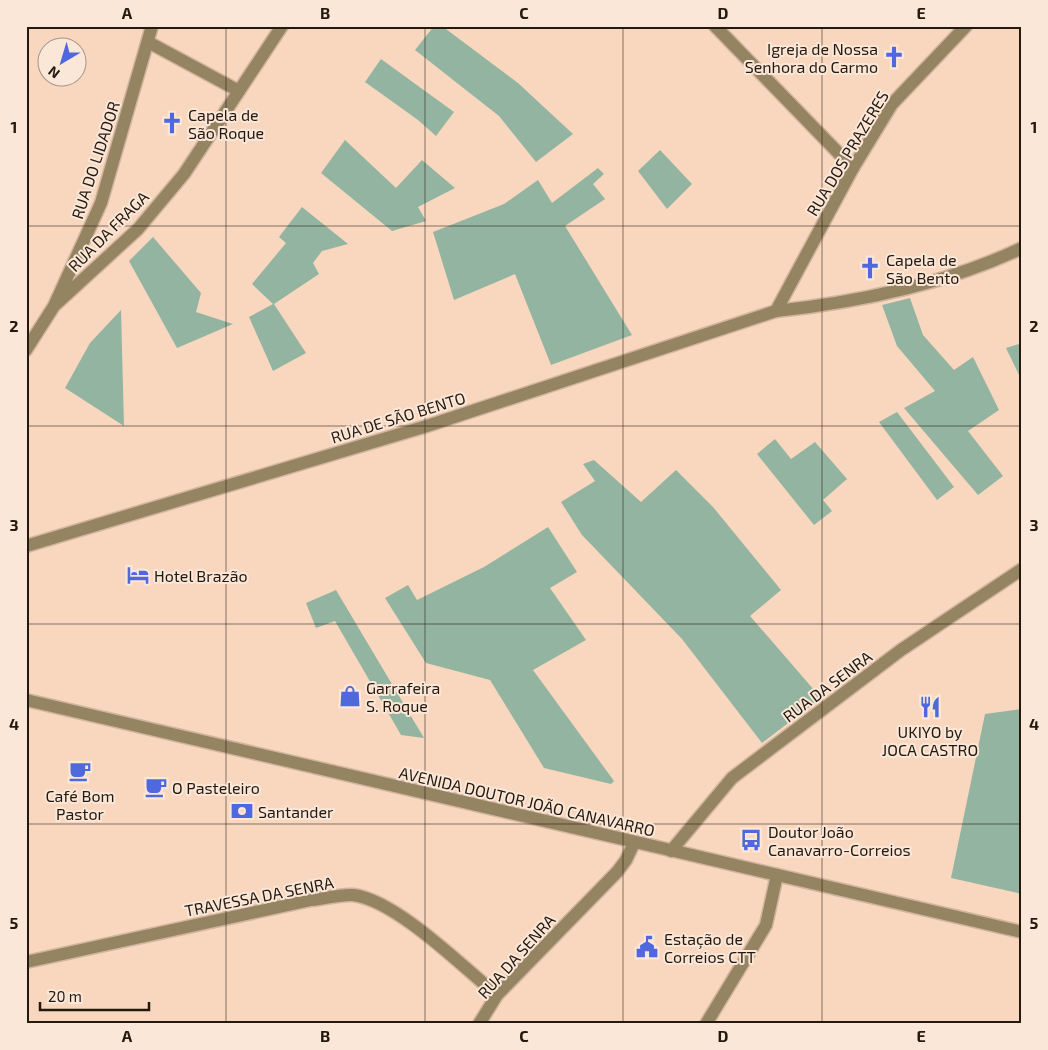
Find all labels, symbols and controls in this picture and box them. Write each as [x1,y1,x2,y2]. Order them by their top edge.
text: A [122,3,133,22]
text: B [320,3,330,22]
text: C [519,3,529,22]
text: D [718,3,729,22]
text: E [916,3,926,22]
north arrow [38,38,88,88]
place label: Igreja de Nossa Senhora do Carmo [745,39,878,76]
church icon: Igreja de Nossa Senhora do Carmo [881,44,907,70]
text: N [44,63,63,82]
street label: RUA DOS PRAZERES [802,87,892,219]
street label: RUA DO LIDADOR [67,99,123,221]
place label: Capela de São Roque [188,105,264,142]
church icon: Capela de São Roque [159,110,185,136]
text: 1 [11,117,17,136]
text: 1 [1031,117,1037,136]
street label: RUA DA FRAGA [64,187,152,275]
place label: Capela de São Bento [886,250,959,287]
church icon: Capela de São Bento [857,255,883,281]
text: 2 [9,316,19,335]
text: 2 [1029,316,1039,335]
street label: RUA DE SÃO BENTO [328,387,468,447]
text: 3 [9,515,19,534]
text: 3 [1029,515,1039,534]
hotel icon: Hotel Brazão [125,562,151,588]
place label: Hotel Brazão [154,566,248,585]
street label: RUA DA SENRA [779,646,875,726]
place label: Garrafeira S. Roque [366,678,440,715]
shop icon: Garrafeira S. Roque [337,683,363,709]
restaurant icon: UKIYO by JOCA CASTRO [917,694,943,720]
text: 4 [9,714,19,733]
text: 4 [1029,714,1039,733]
place label: UKIYO by JOCA CASTRO [882,722,978,759]
cafe icon: Café Bom Pastor [67,758,93,784]
street label: AVENIDA DOUTOR JOÃO CANAVARRO [397,762,657,840]
cafe icon: O Pasteleiro [143,774,169,800]
place label: O Pasteleiro [172,778,260,797]
place label: Café Bom Pastor [45,786,115,823]
bank icon: Santander [229,798,255,824]
place label: Santander [258,802,334,821]
place label: Doutor João Canavarro-Correios [768,822,911,859]
bus stop icon: Doutor João Canavarro-Correios [738,827,764,853]
street label: TRAVESSA DA SENRA [183,872,335,920]
street label: RUA DA SENRA [473,910,559,1002]
text: 5 [10,913,19,932]
text: 5 [1030,913,1039,932]
place label: Estação de Correios CTT [664,929,756,966]
public building icon: Estação de Correios CTT [634,934,660,960]
scale bar [40,980,149,1012]
text: 20 m [48,987,82,1005]
text: A [122,1026,133,1045]
text: B [320,1026,330,1045]
text: C [519,1026,529,1045]
text: D [718,1026,729,1045]
text: E [916,1026,926,1045]

